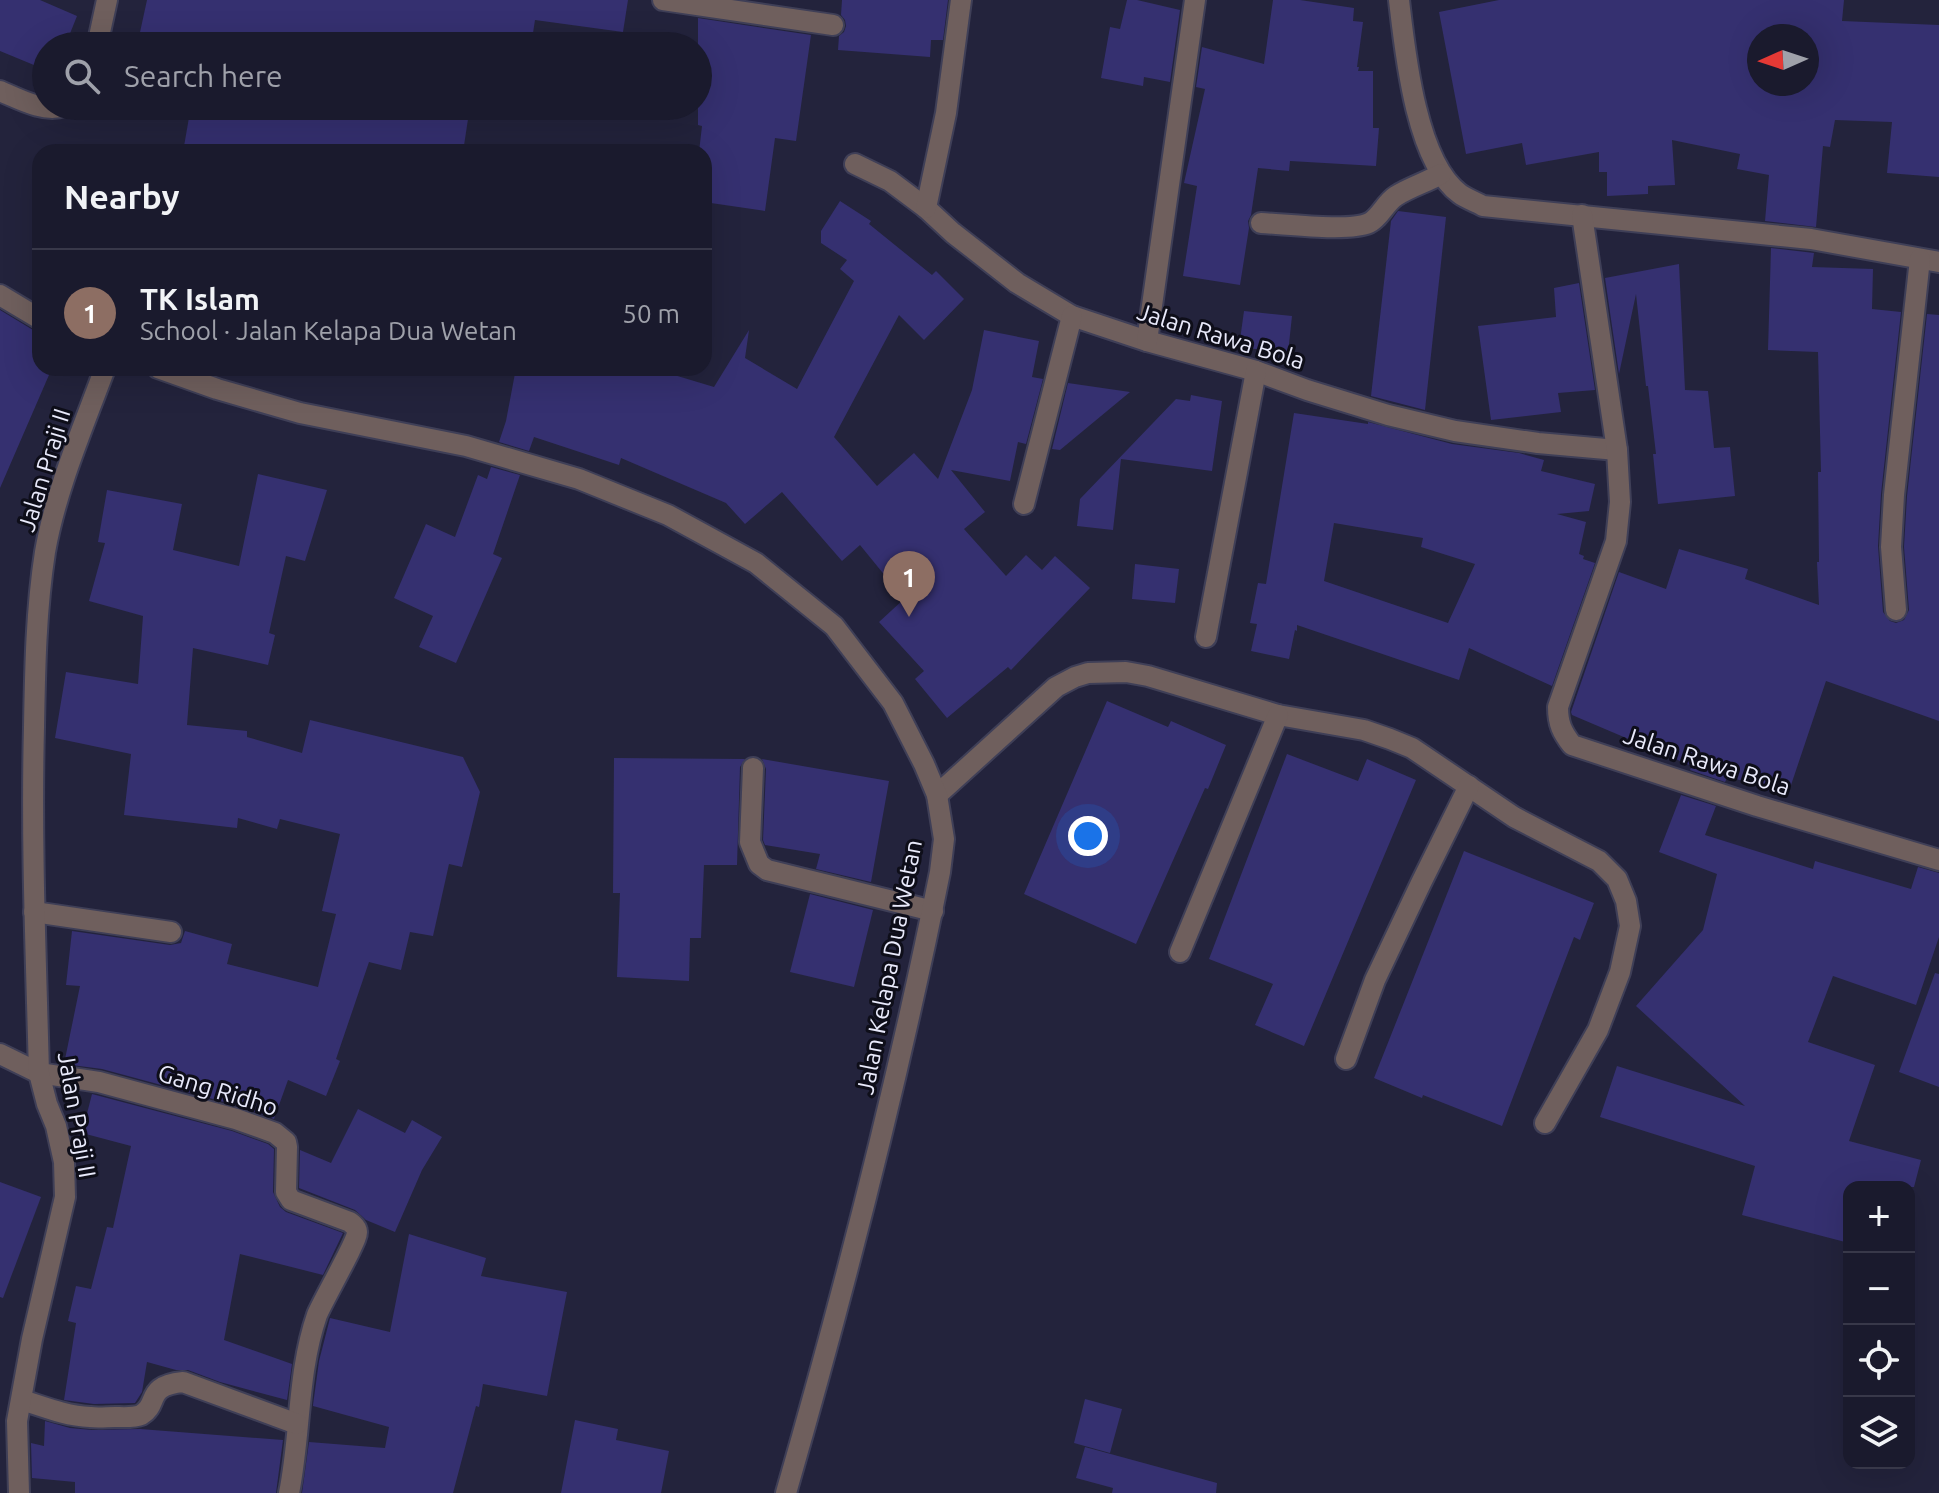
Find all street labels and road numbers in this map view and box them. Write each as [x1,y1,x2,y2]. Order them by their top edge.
street label: Jalan Rawa Bola [1134,298,1308,374]
street label: Jalan Praji II [12,405,76,535]
street label: Jalan Rawa Bola [1620,721,1794,801]
street label: Jalan Kelapa Dua Wetan [851,837,927,1097]
street label: Jalan Praji II [53,1050,101,1180]
street label: Gang Ridho [155,1059,281,1121]

